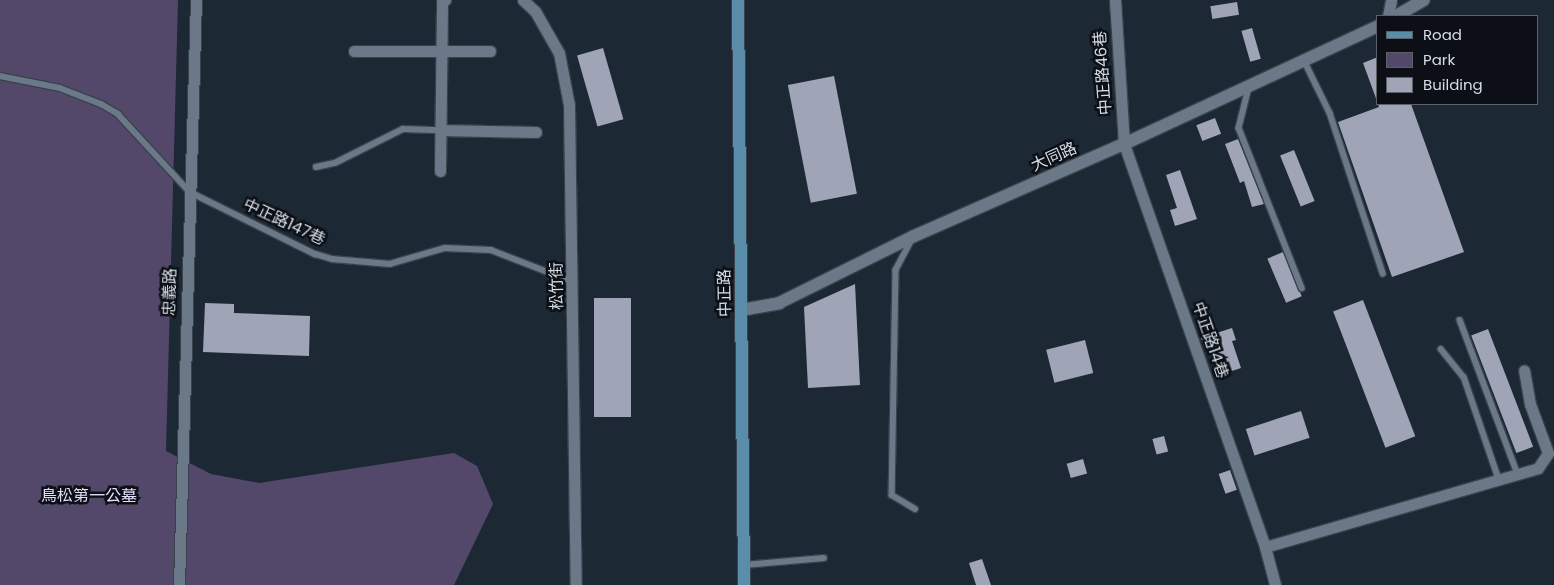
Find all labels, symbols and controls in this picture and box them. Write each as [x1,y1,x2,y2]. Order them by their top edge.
legend [1376,15,1539,105]
text: Road [1423,24,1462,45]
street label: 中正路46巷 [1090,30,1116,116]
text: Park [1423,49,1455,70]
text: Building [1423,74,1483,95]
street label: 大同路 [1028,138,1080,176]
street label: 中正路147巷 [240,195,328,249]
street label: 松竹街 [547,262,567,310]
street label: 忠義路 [160,268,180,316]
street label: 中正路 [715,269,735,317]
street label: 中正路14巷 [1188,299,1232,381]
park label: 鳥松第一公墓 [41,486,137,506]

